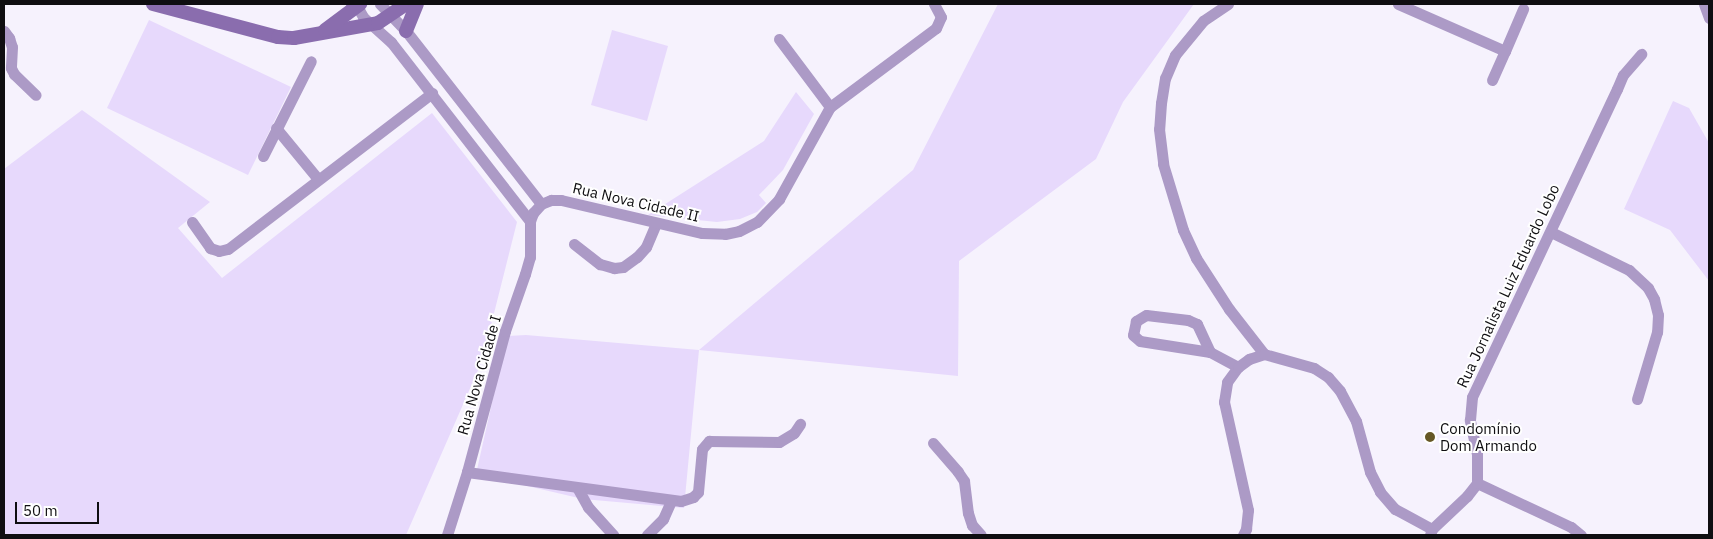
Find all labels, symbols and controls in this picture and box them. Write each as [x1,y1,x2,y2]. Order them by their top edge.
street label: Rua Nova Cidade II [571,179,701,225]
street label: Rua Jornalista Luiz Eduardo Lobo [1453,181,1563,391]
street label: Rua Nova Cidade I [453,313,505,437]
place label: Condomínio Dom Armando [1440,419,1537,454]
marker: Condomínio Dom Armando [1424,431,1436,443]
scale bar [18,492,101,524]
text: 50 m [23,501,58,520]

